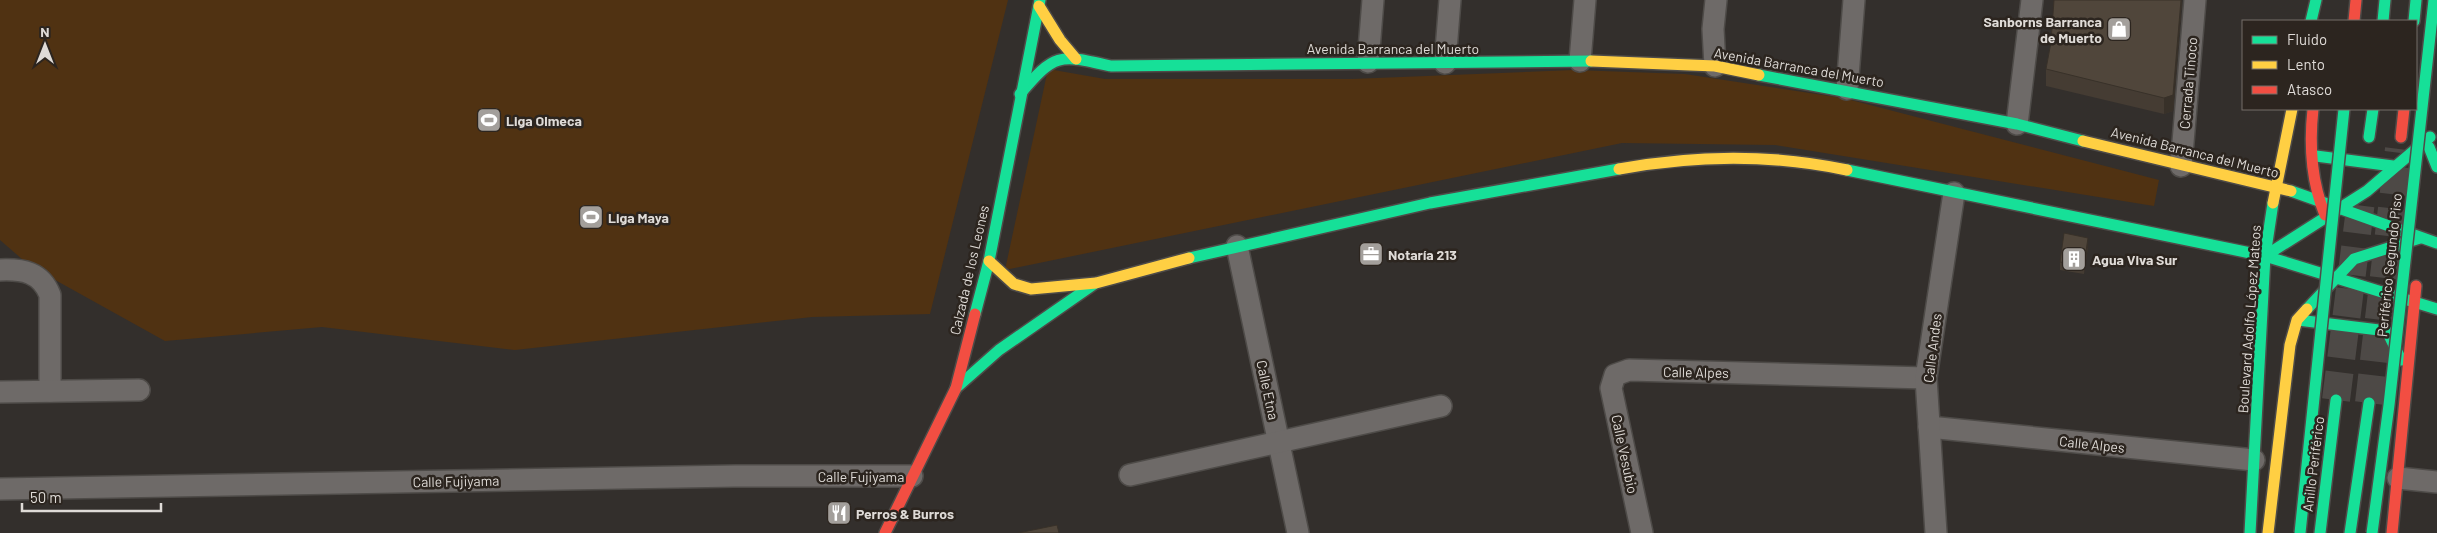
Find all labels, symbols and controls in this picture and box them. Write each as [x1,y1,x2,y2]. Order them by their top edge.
place label: Sanborns Barranca de Muerto [1984,13,2102,46]
shop icon: Sanborns Barranca de Muerto [2106,16,2132,42]
north arrow [20,20,70,70]
legend [2242,20,2417,110]
text: N [40,23,50,40]
text: Fluido [2287,30,2327,48]
street label: Cerrada Tinoco [2176,36,2200,130]
street label: Avenida Barranca del Muerto [1307,40,1479,57]
street label: Avenida Barranca del Muerto [1713,44,1885,90]
text: Lento [2287,55,2325,73]
text: Atasco [2287,80,2332,98]
sports icon: Liga Olmeca [476,107,502,133]
place label: Liga Olmeca [506,112,582,129]
street label: Avenida Barranca del Muerto [2109,123,2281,181]
street label: Periférico Segundo Piso [2373,192,2405,338]
street label: Calzada de los Leones [946,203,992,337]
sports icon: Liga Maya [578,204,604,230]
place label: Liga Maya [608,209,669,226]
street label: Boulevard Adolfo López Mateos [2234,224,2264,414]
office icon: Notaría 213 [1358,241,1384,267]
place label: Notaría 213 [1388,246,1457,263]
building icon: Agua Viva Sur [2061,246,2087,272]
place label: Agua Viva Sur [2092,251,2178,268]
street label: Calle Andes [1919,312,1945,384]
street label: Calle Etna [1253,359,1283,421]
street label: Calle Alpes [1663,363,1729,381]
street label: Calle Vesubio [1608,413,1642,495]
street label: Anillo Periférico [2299,415,2327,513]
street label: Calle Alpes [2058,432,2126,456]
street label: Calle Fujiyama [818,468,904,485]
street label: Calle Fujiyama [413,472,499,490]
scale bar [22,480,161,512]
text: 50 m [30,488,62,506]
restaurant icon: Perros & Burros [826,500,852,526]
place label: Perros & Burros [856,505,954,522]

